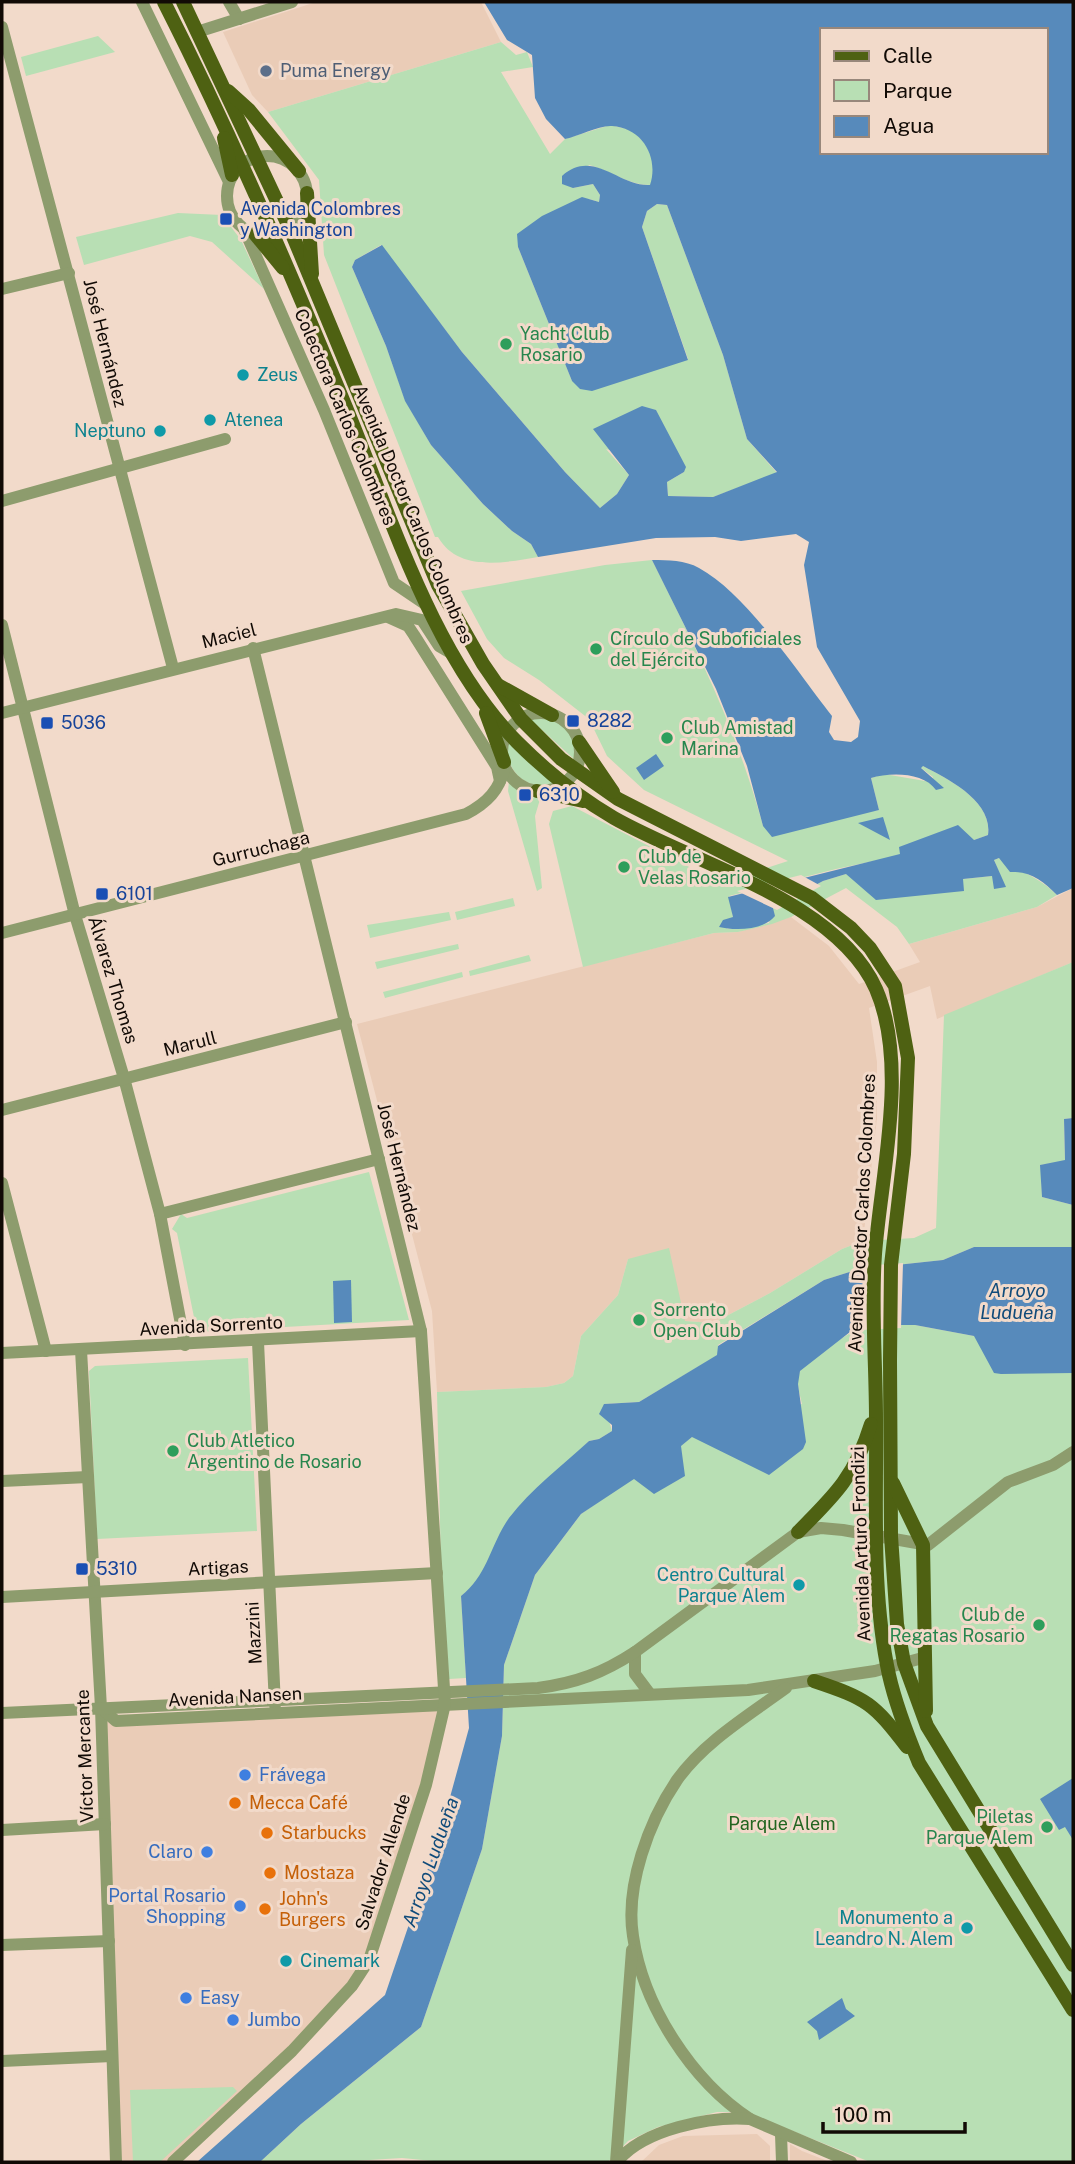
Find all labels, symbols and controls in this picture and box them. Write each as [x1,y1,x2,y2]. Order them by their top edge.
legend [820,28,1047,154]
text: Calle [883,43,933,68]
place label: Puma Energy [280,60,391,81]
marker: Puma Energy [258,63,274,79]
text: Parque [883,78,952,103]
text: Agua [883,113,934,138]
place label: Avenida Colombres y Washington [240,198,401,240]
marker: Avenida Colombres y Washington [218,211,234,227]
street label: José Hernández [79,276,132,409]
street label: Colectora Carlos Colombres [290,305,401,528]
place label: Yacht Club Rosario [520,323,610,365]
marker: Yacht Club Rosario [498,336,514,352]
place label: Zeus [257,364,298,385]
marker: Zeus [235,367,251,383]
street label: Avenida Doctor Carlos Colombres [349,381,478,646]
place label: Atenea [224,409,283,430]
marker: Atenea [202,412,218,428]
place label: Neptuno [74,420,146,441]
marker: Neptuno [152,423,168,439]
street label: Maciel [199,619,258,652]
place label: Círculo de Suboficiales del Ejército [610,628,802,670]
marker: Círculo de Suboficiales del Ejército [588,641,604,657]
place label: 8282 [587,710,632,731]
place label: 5036 [61,712,106,733]
marker: 8282 [565,713,581,729]
marker: 5036 [39,715,55,731]
place label: Club Amistad Marina [681,717,793,759]
marker: Club Amistad Marina [659,730,675,746]
place label: 6310 [539,784,580,805]
marker: 6310 [517,787,533,803]
street label: Gurruchaga [210,826,312,871]
place label: Club de Velas Rosario [638,846,751,888]
marker: Club de Velas Rosario [616,859,632,875]
place label: 6101 [116,883,153,904]
marker: 6101 [94,886,110,902]
street label: Álvarez Thomas [84,913,144,1046]
street label: Marull [161,1027,219,1060]
street label: Avenida Doctor Carlos Colombres [844,1073,879,1353]
street label: José Hernández [373,1100,426,1233]
water label: Arroyo Ludueña [980,1279,1054,1323]
place label: Sorrento Open Club [653,1299,741,1341]
street label: Avenida Sorrento [139,1311,283,1340]
marker: Sorrento Open Club [631,1312,647,1328]
place label: Club Atletico Argentino de Rosario [187,1430,362,1472]
marker: Club Atletico Argentino de Rosario [165,1443,181,1459]
street label: Avenida Arturo Frondizi [847,1446,874,1642]
street label: Artigas [187,1555,249,1580]
place label: 5310 [96,1558,137,1579]
marker: 5310 [74,1561,90,1577]
place label: Centro Cultural Parque Alem [657,1564,785,1606]
marker: Centro Cultural Parque Alem [791,1577,807,1593]
street label: Mazzini [241,1601,266,1665]
place label: Club de Regatas Rosario [889,1604,1025,1646]
marker: Club de Regatas Rosario [1031,1617,1047,1633]
street label: Avenida Nansen [167,1683,303,1710]
street label: Víctor Mercante [72,1689,97,1823]
place label: Frávega [259,1764,326,1785]
marker: Frávega [237,1767,253,1783]
street label: Salvador Allende [350,1791,415,1933]
place label: Mecca Café [249,1792,348,1813]
water label: Arroyo Ludueña [398,1794,462,1930]
marker: Mecca Café [227,1795,243,1811]
place label: Piletas Parque Alem [926,1806,1033,1848]
park label: Parque Alem [728,1813,836,1834]
marker: Piletas Parque Alem [1039,1819,1055,1835]
place label: Starbucks [281,1822,366,1843]
marker: Starbucks [259,1825,275,1841]
place label: Claro [148,1841,193,1862]
marker: Claro [199,1844,215,1860]
place label: Mostaza [284,1862,354,1883]
marker: Mostaza [262,1865,278,1881]
place label: Portal Rosario Shopping [108,1885,226,1927]
place label: John's Burgers [279,1888,346,1930]
marker: Portal Rosario Shopping [232,1898,248,1914]
marker: John's Burgers [257,1901,273,1917]
place label: Monumento a Leandro N. Alem [815,1907,953,1949]
marker: Monumento a Leandro N. Alem [959,1920,975,1936]
place label: Cinemark [300,1950,380,1971]
marker: Cinemark [278,1953,294,1969]
place label: Easy [200,1987,240,2008]
marker: Easy [178,1990,194,2006]
place label: Jumbo [247,2009,301,2030]
marker: Jumbo [225,2012,241,2028]
scale bar [823,2090,965,2134]
text: 100 m [834,2102,891,2127]

